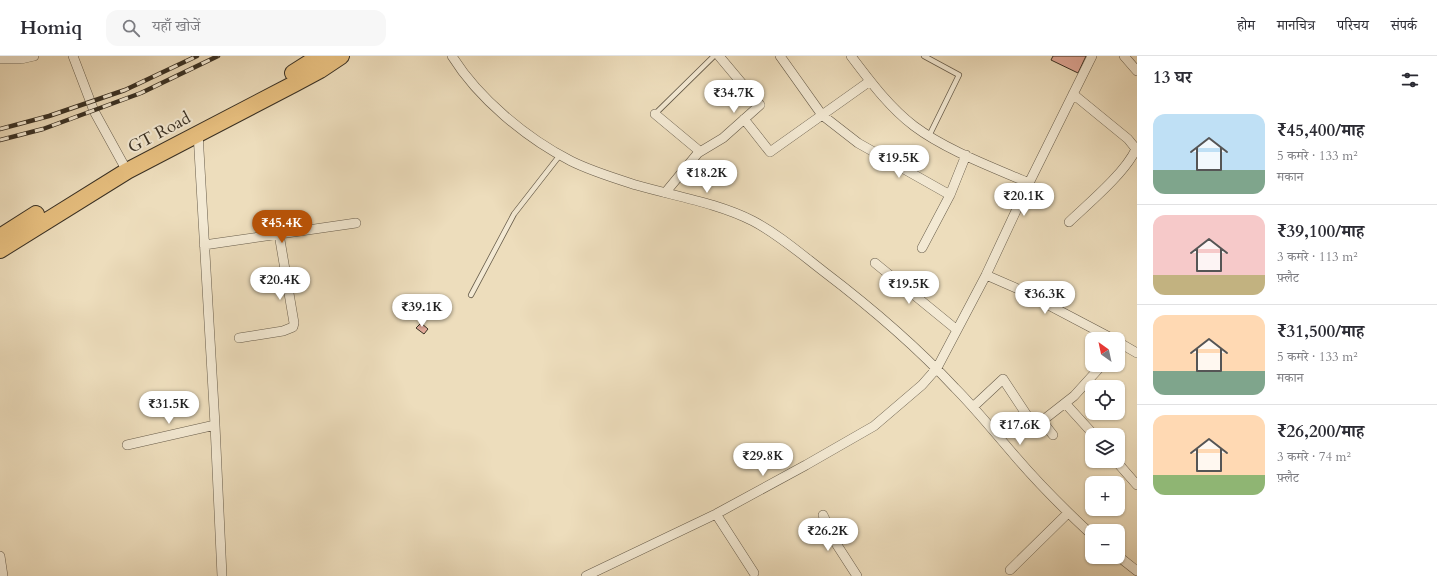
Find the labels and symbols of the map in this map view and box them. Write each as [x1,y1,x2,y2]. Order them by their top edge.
pin: ₹34.7K [701,80,767,114]
street label: GT Road [124,106,195,159]
pin: ₹19.5K [866,145,932,179]
pin: ₹18.2K [674,160,740,194]
pin: ₹20.1K [991,183,1057,217]
pin: ₹45.4K [249,210,315,244]
pin: ₹20.4K [247,267,313,301]
pin: ₹19.5K [876,271,942,305]
pin: ₹36.3K [1012,281,1078,315]
pin: ₹39.1K [389,294,455,328]
north arrow [1085,332,1125,372]
pin: ₹31.5K [136,391,202,425]
pin: ₹17.6K [987,412,1053,446]
pin: ₹29.8K [730,443,796,477]
pin: ₹26.2K [795,518,861,552]

